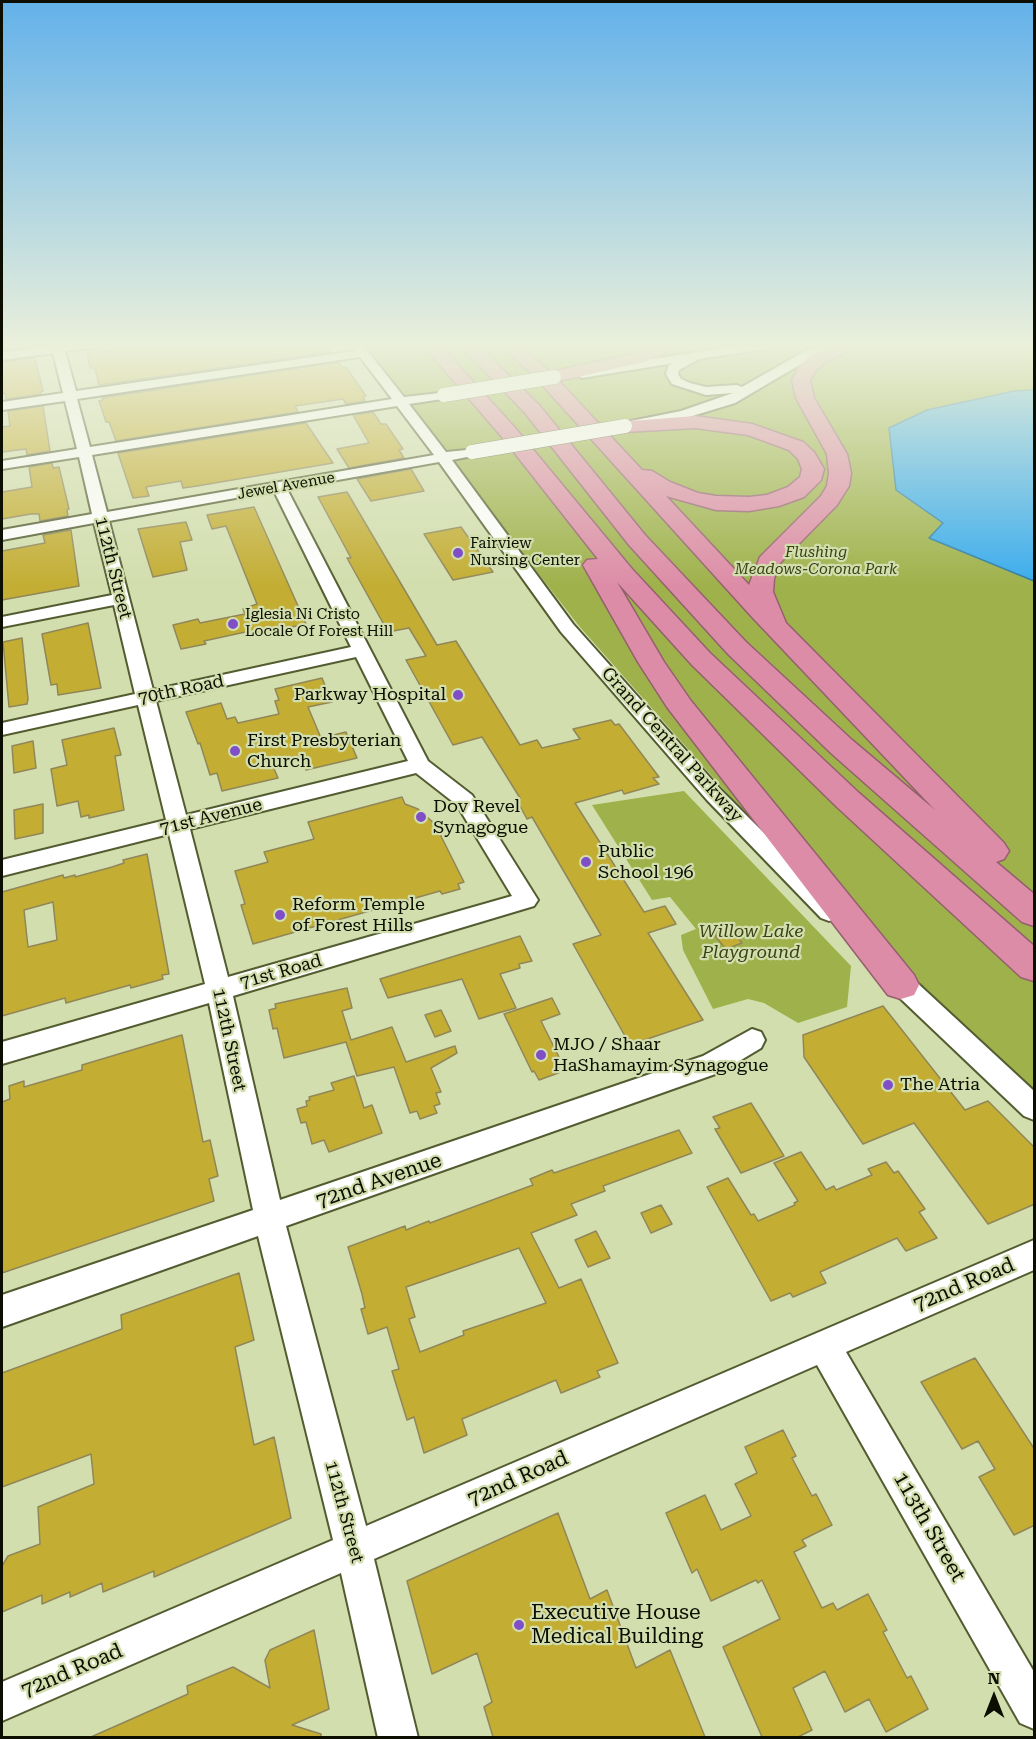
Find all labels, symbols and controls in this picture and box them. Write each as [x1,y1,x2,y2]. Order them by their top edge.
street label: Jewel Avenue [236,469,336,503]
street label: 112th Street [90,515,136,621]
place label: Fairview Nursing Center [470,535,580,570]
park label: Flushing Meadows-Corona Park [735,544,897,579]
marker: Fairview Nursing Center [451,546,465,560]
place label: Iglesia Ni Cristo Locale Of Forest Hill [245,606,393,641]
marker: Iglesia Ni Cristo Locale Of Forest Hill [226,617,240,631]
street label: Grand Central Parkway [597,663,747,827]
street label: 70th Road [136,670,226,710]
place label: Parkway Hospital [294,684,446,706]
marker: Parkway Hospital [451,688,465,702]
place label: First Presbyterian Church [247,730,401,772]
marker: First Presbyterian Church [228,744,242,758]
street label: 71st Avenue [158,794,264,840]
place label: Dov Revel Synagogue [433,796,528,838]
marker: Dov Revel Synagogue [414,810,428,824]
place label: Public School 196 [598,841,694,884]
marker: Public School 196 [579,855,593,869]
place label: Reform Temple of Forest Hills [292,894,425,936]
marker: Reform Temple of Forest Hills [273,908,287,922]
park label: Willow Lake Playground [699,921,803,964]
street label: 71st Road [238,950,324,994]
street label: 112th Street [208,987,250,1093]
place label: MJO / Shaar HaShamayim Synagogue [553,1034,768,1076]
marker: MJO / Shaar HaShamayim Synagogue [534,1048,548,1062]
place label: The Atria [900,1074,980,1096]
marker: The Atria [881,1078,895,1092]
street label: 72nd Avenue [313,1148,445,1214]
street label: 72nd Road [910,1252,1018,1318]
street label: 72nd Road [464,1446,572,1512]
street label: 112th Street [320,1459,368,1565]
street label: 113th Street [888,1468,970,1586]
place label: Executive House Medical Building [531,1600,703,1650]
marker: Executive House Medical Building [512,1618,526,1632]
street label: 72nd Road [18,1638,126,1704]
north arrow [964,1667,1024,1727]
text: N [988,1669,1000,1688]

